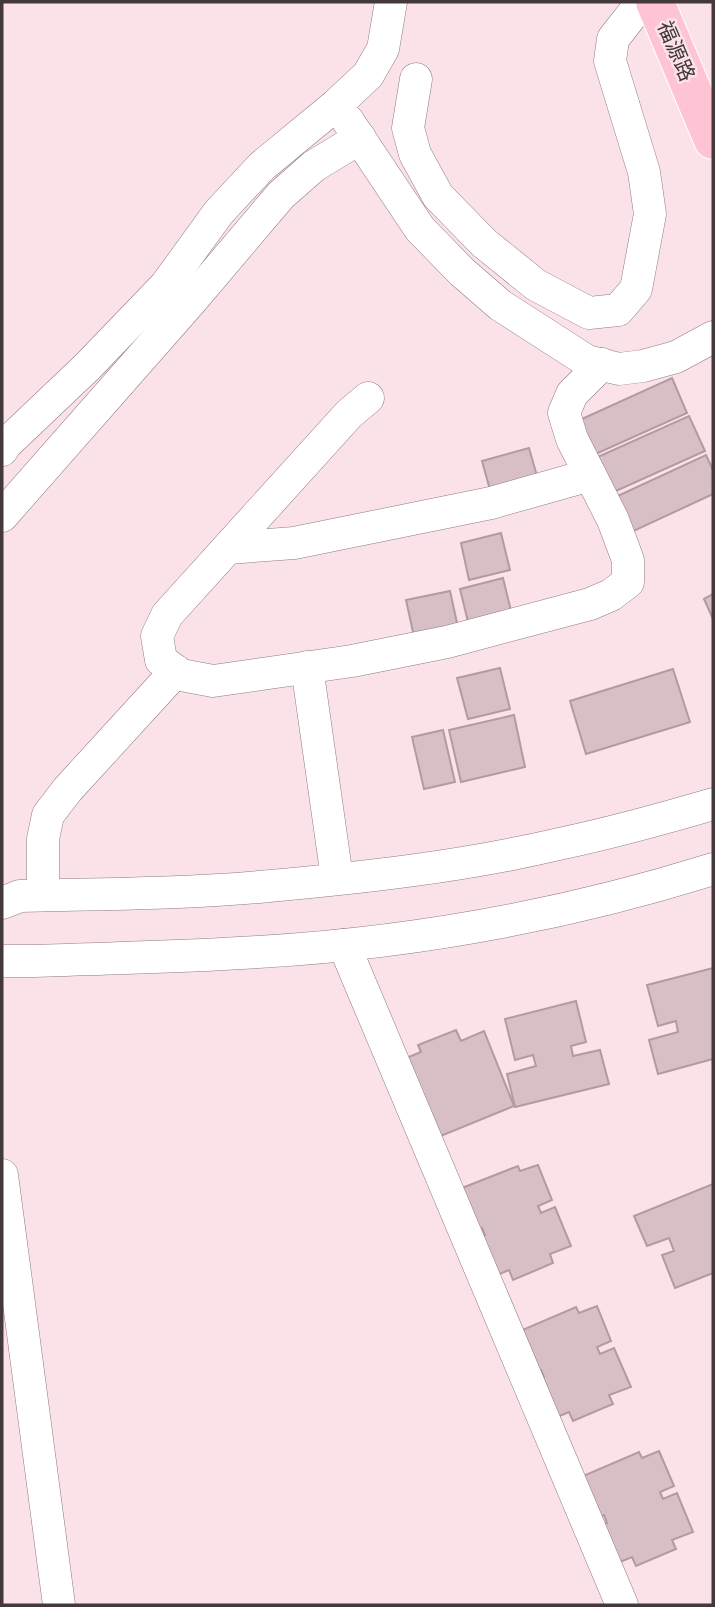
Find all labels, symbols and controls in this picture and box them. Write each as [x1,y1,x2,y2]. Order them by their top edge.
street label: 福源路 [653,17,699,85]

